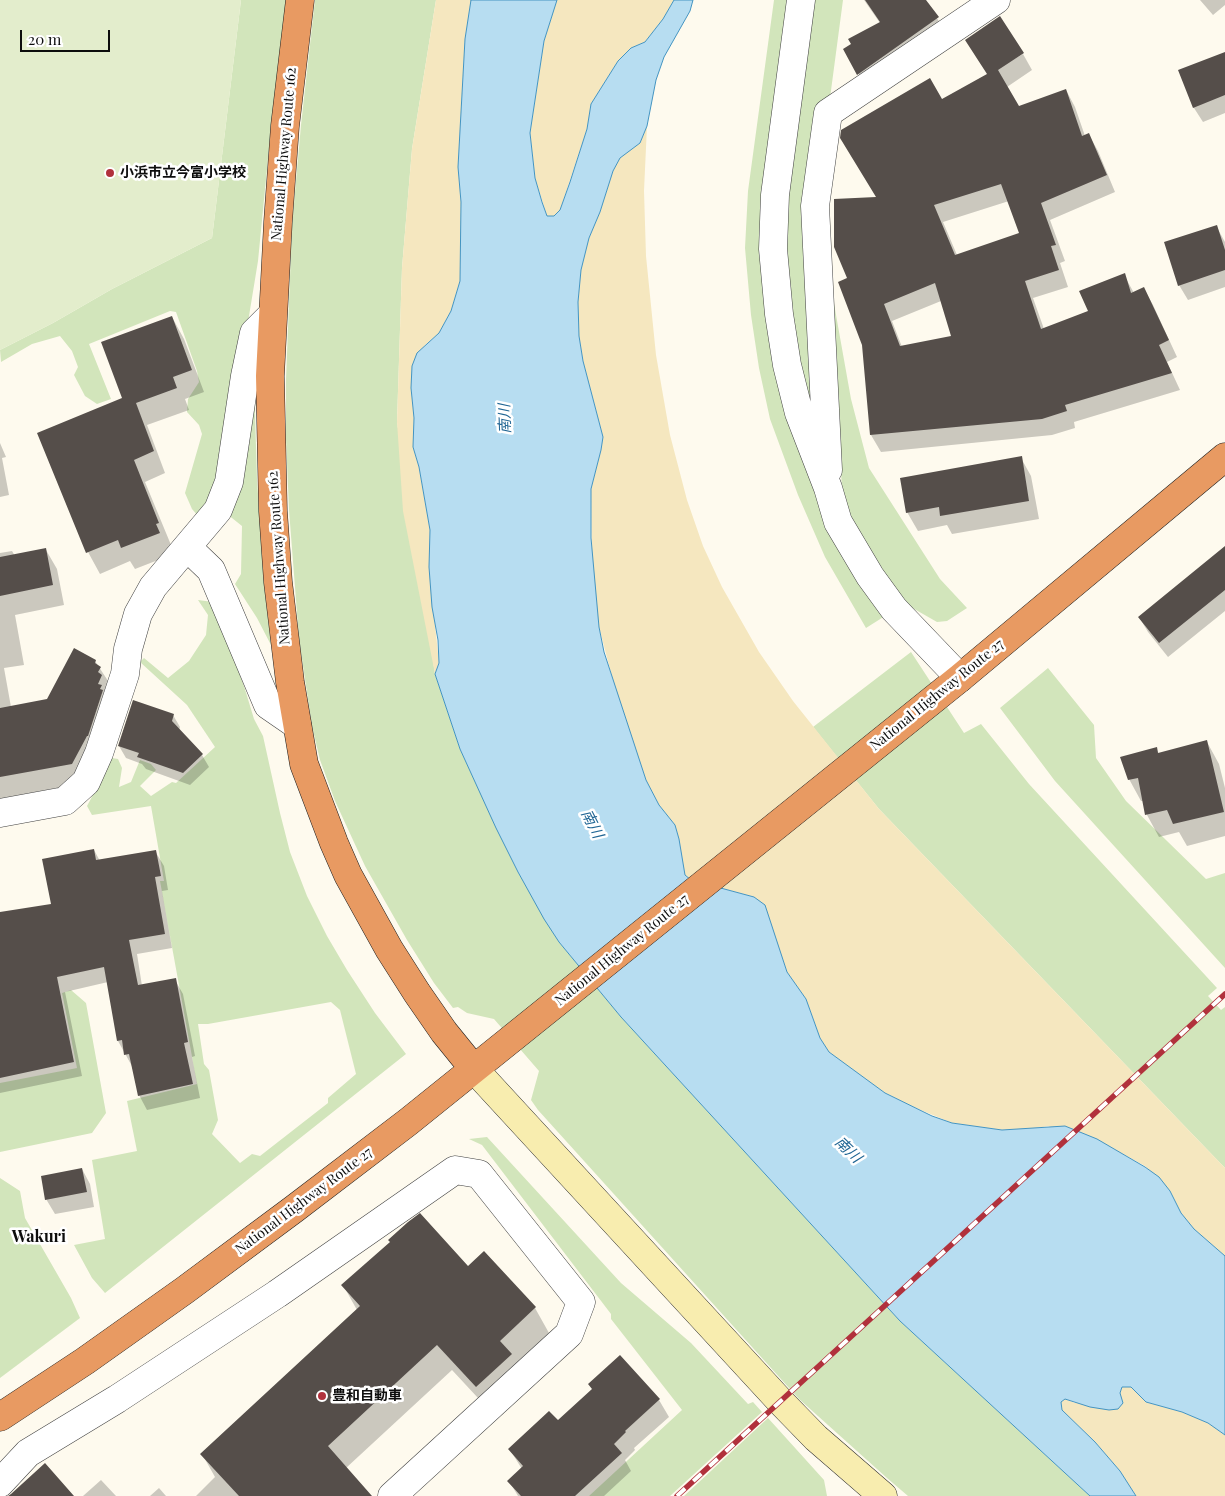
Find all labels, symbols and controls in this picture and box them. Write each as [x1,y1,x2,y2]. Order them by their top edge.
scale bar [22,20,112,52]
text: 20 m [28,29,61,49]
street label: National Highway Route 162 [268,67,300,241]
place label: 小浜市立今富小学校 [120,165,246,181]
marker: 小浜市立今富小学校 [104,167,116,179]
water label: 南川 [495,404,515,434]
street label: National Highway Route 162 [265,471,293,645]
street label: National Highway Route 27 [867,636,1007,754]
water label: 南川 [577,807,607,841]
street label: National Highway Route 27 [552,891,692,1009]
water label: 南川 [831,1133,865,1167]
street label: National Highway Route 27 [232,1144,376,1258]
district label: Wakuri [12,1227,66,1247]
place label: 豊和自動車 [332,1388,402,1404]
marker: 豊和自動車 [316,1390,328,1402]

